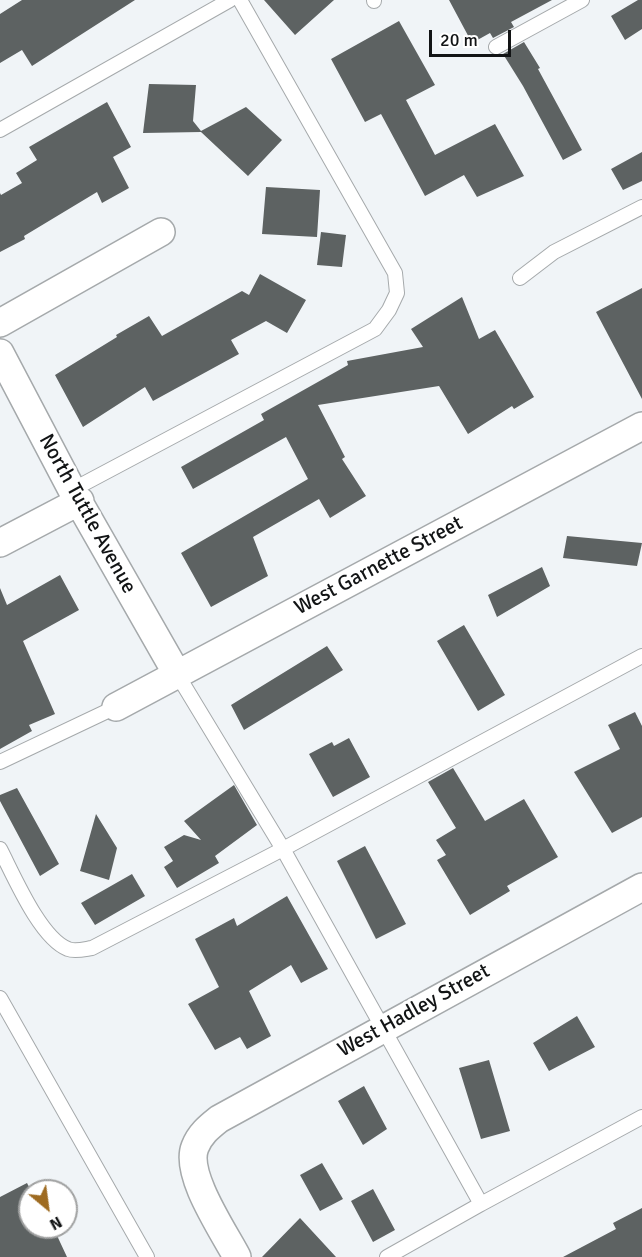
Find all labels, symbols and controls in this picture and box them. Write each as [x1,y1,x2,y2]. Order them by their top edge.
scale bar [432,18,514,56]
text: 20 m [440,29,478,51]
street label: North Tuttle Avenue [33,430,141,598]
street label: West Garnette Street [291,511,467,621]
street label: West Hadley Street [334,959,494,1063]
north arrow [18,1179,78,1239]
text: N [46,1212,65,1234]

